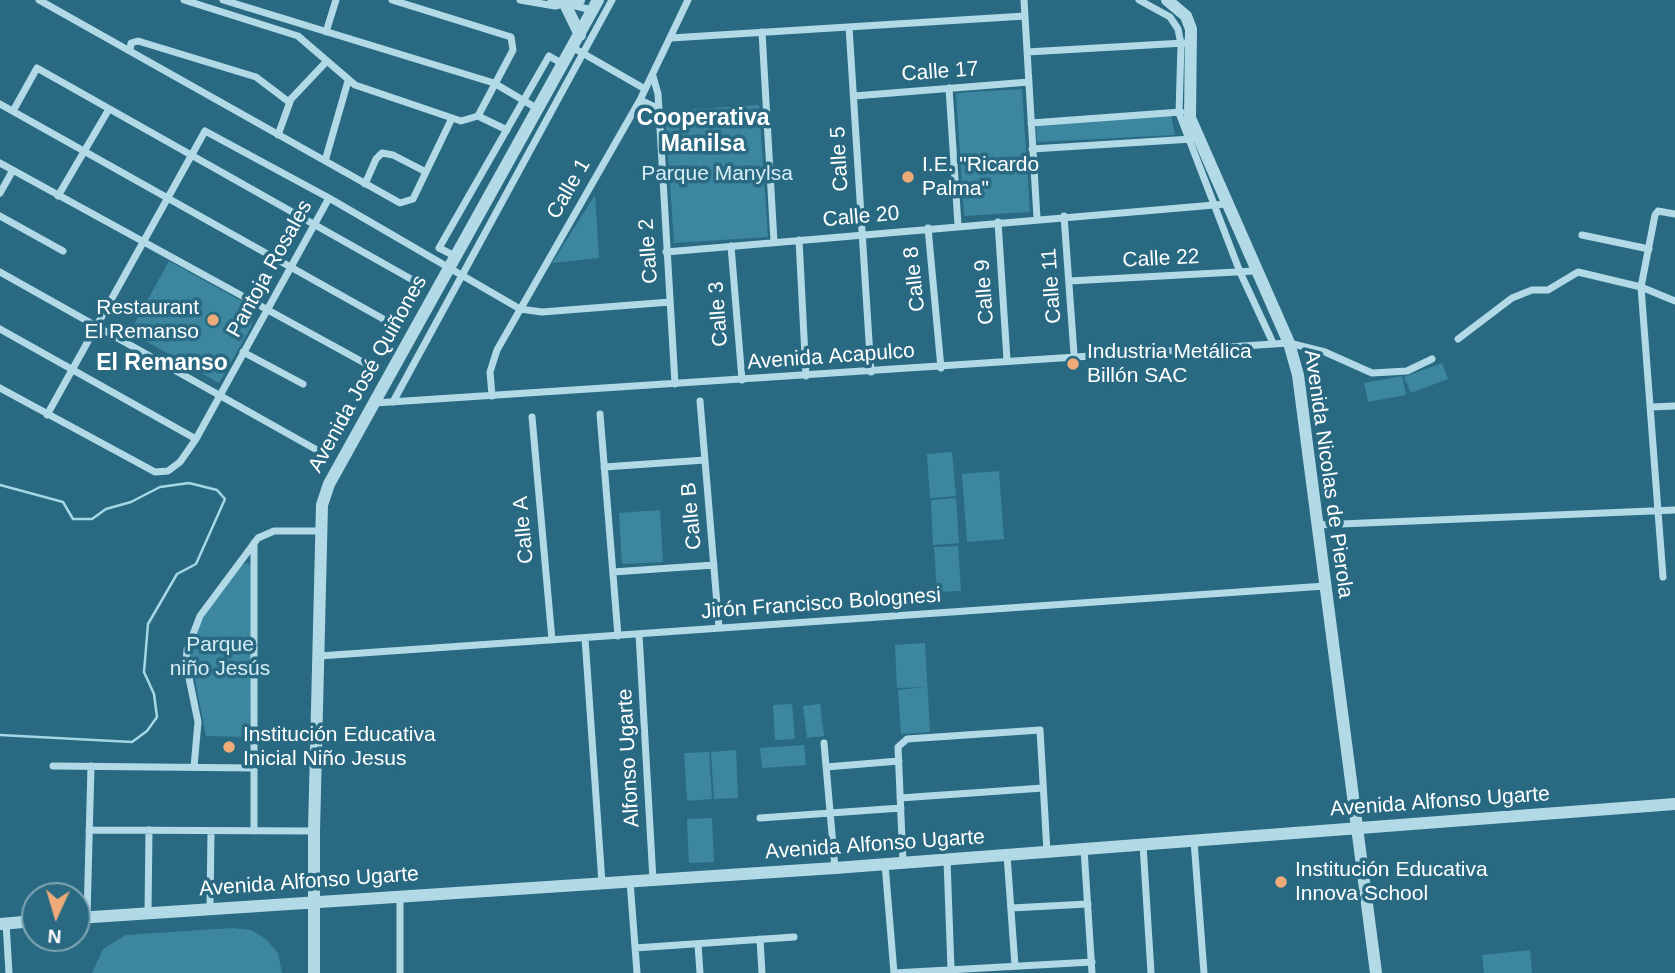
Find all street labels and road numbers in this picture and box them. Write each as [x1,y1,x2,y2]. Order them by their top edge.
street label: Calle 17 [901,57,979,87]
street label: Calle 5 [826,126,854,192]
street label: Calle 1 [542,154,596,224]
street label: Pantoja Rosales [222,196,318,342]
street label: Calle 20 [822,201,900,233]
street label: Calle 2 [634,218,664,284]
street label: Calle 22 [1122,244,1200,274]
street label: Calle 8 [899,245,931,313]
street label: Calle 11 [1037,247,1067,325]
street label: Calle 9 [970,259,1000,325]
street label: Avenida José Quiñones [303,271,433,477]
street label: Calle 3 [704,281,734,347]
street label: Avenida Acapulco [746,339,916,375]
street label: Avenida Nicolas de Pierola [1298,348,1358,600]
street label: Calle B [676,481,708,551]
street label: Calle A [508,495,540,565]
street label: Jirón Francisco Bolognesi [700,583,942,625]
street label: Alfonso Ugarte [613,688,645,828]
street label: Avenida Alfonso Ugarte [1329,782,1551,822]
street label: Avenida Alfonso Ugarte [764,825,986,865]
street label: Avenida Alfonso Ugarte [198,862,420,902]

